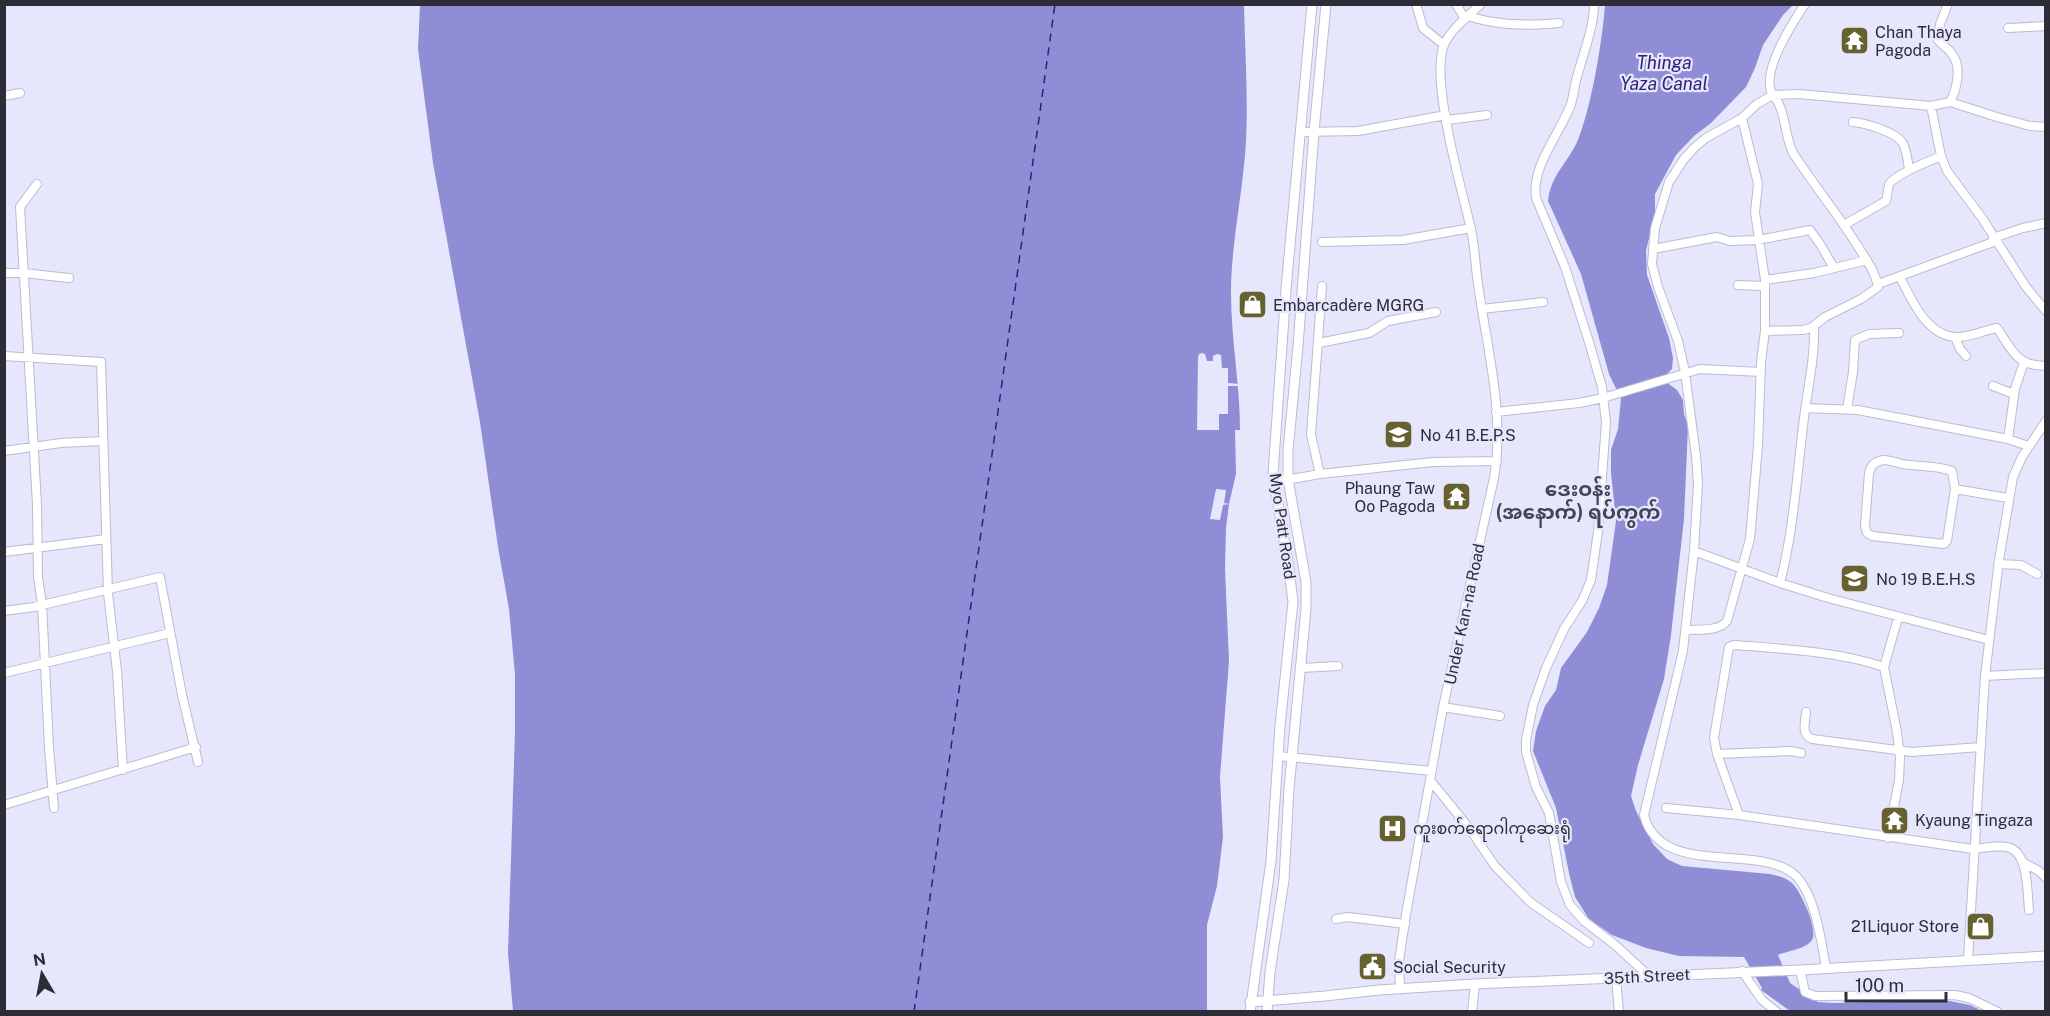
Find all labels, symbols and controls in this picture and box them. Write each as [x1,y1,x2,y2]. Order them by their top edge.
place label: Chan Thaya Pagoda [1875,23,1962,60]
temple icon: Chan Thaya Pagoda [1838,25,1870,57]
water label: Thinga Yaza Canal [1620,52,1708,94]
shop icon: Embarcadère MGRG [1236,289,1268,321]
place label: Embarcadère MGRG [1273,296,1424,315]
school or university icon: No 41 B.E.P.S [1383,419,1415,451]
place label: No 41 B.E.P.S [1420,426,1516,445]
street label: Myo Patt Road [1266,472,1299,581]
district label: ဒေးဝန်း (အနောက်) ရပ်ကွက် [1496,476,1660,528]
place label: Phaung Taw Oo Pagoda [1345,479,1436,516]
temple icon: Phaung Taw Oo Pagoda [1440,481,1472,513]
street label: Under Kan-na Road [1440,542,1489,686]
school or university icon: No 19 B.E.H.S [1839,563,1871,595]
place label: No 19 B.E.H.S [1876,570,1975,589]
temple icon: Kyaung Tingaza [1878,804,1910,836]
place label: Kyaung Tingaza [1915,811,2033,830]
hospital icon: ကူးစက်ရောဂါကုဆေးရုံ [1376,812,1408,844]
place label: ကူးစက်ရောဂါကုဆေးရုံ [1413,817,1571,843]
shop icon: 21Liquor Store [1964,910,1996,942]
place label: 21Liquor Store [1851,917,1959,936]
north arrow [12,944,72,1004]
text: N [32,949,47,970]
public building icon: Social Security [1356,951,1388,983]
place label: Social Security [1393,958,1506,977]
street label: 35th Street [1603,965,1691,988]
scale bar [1846,965,1946,1003]
text: 100 m [1855,975,1904,996]

